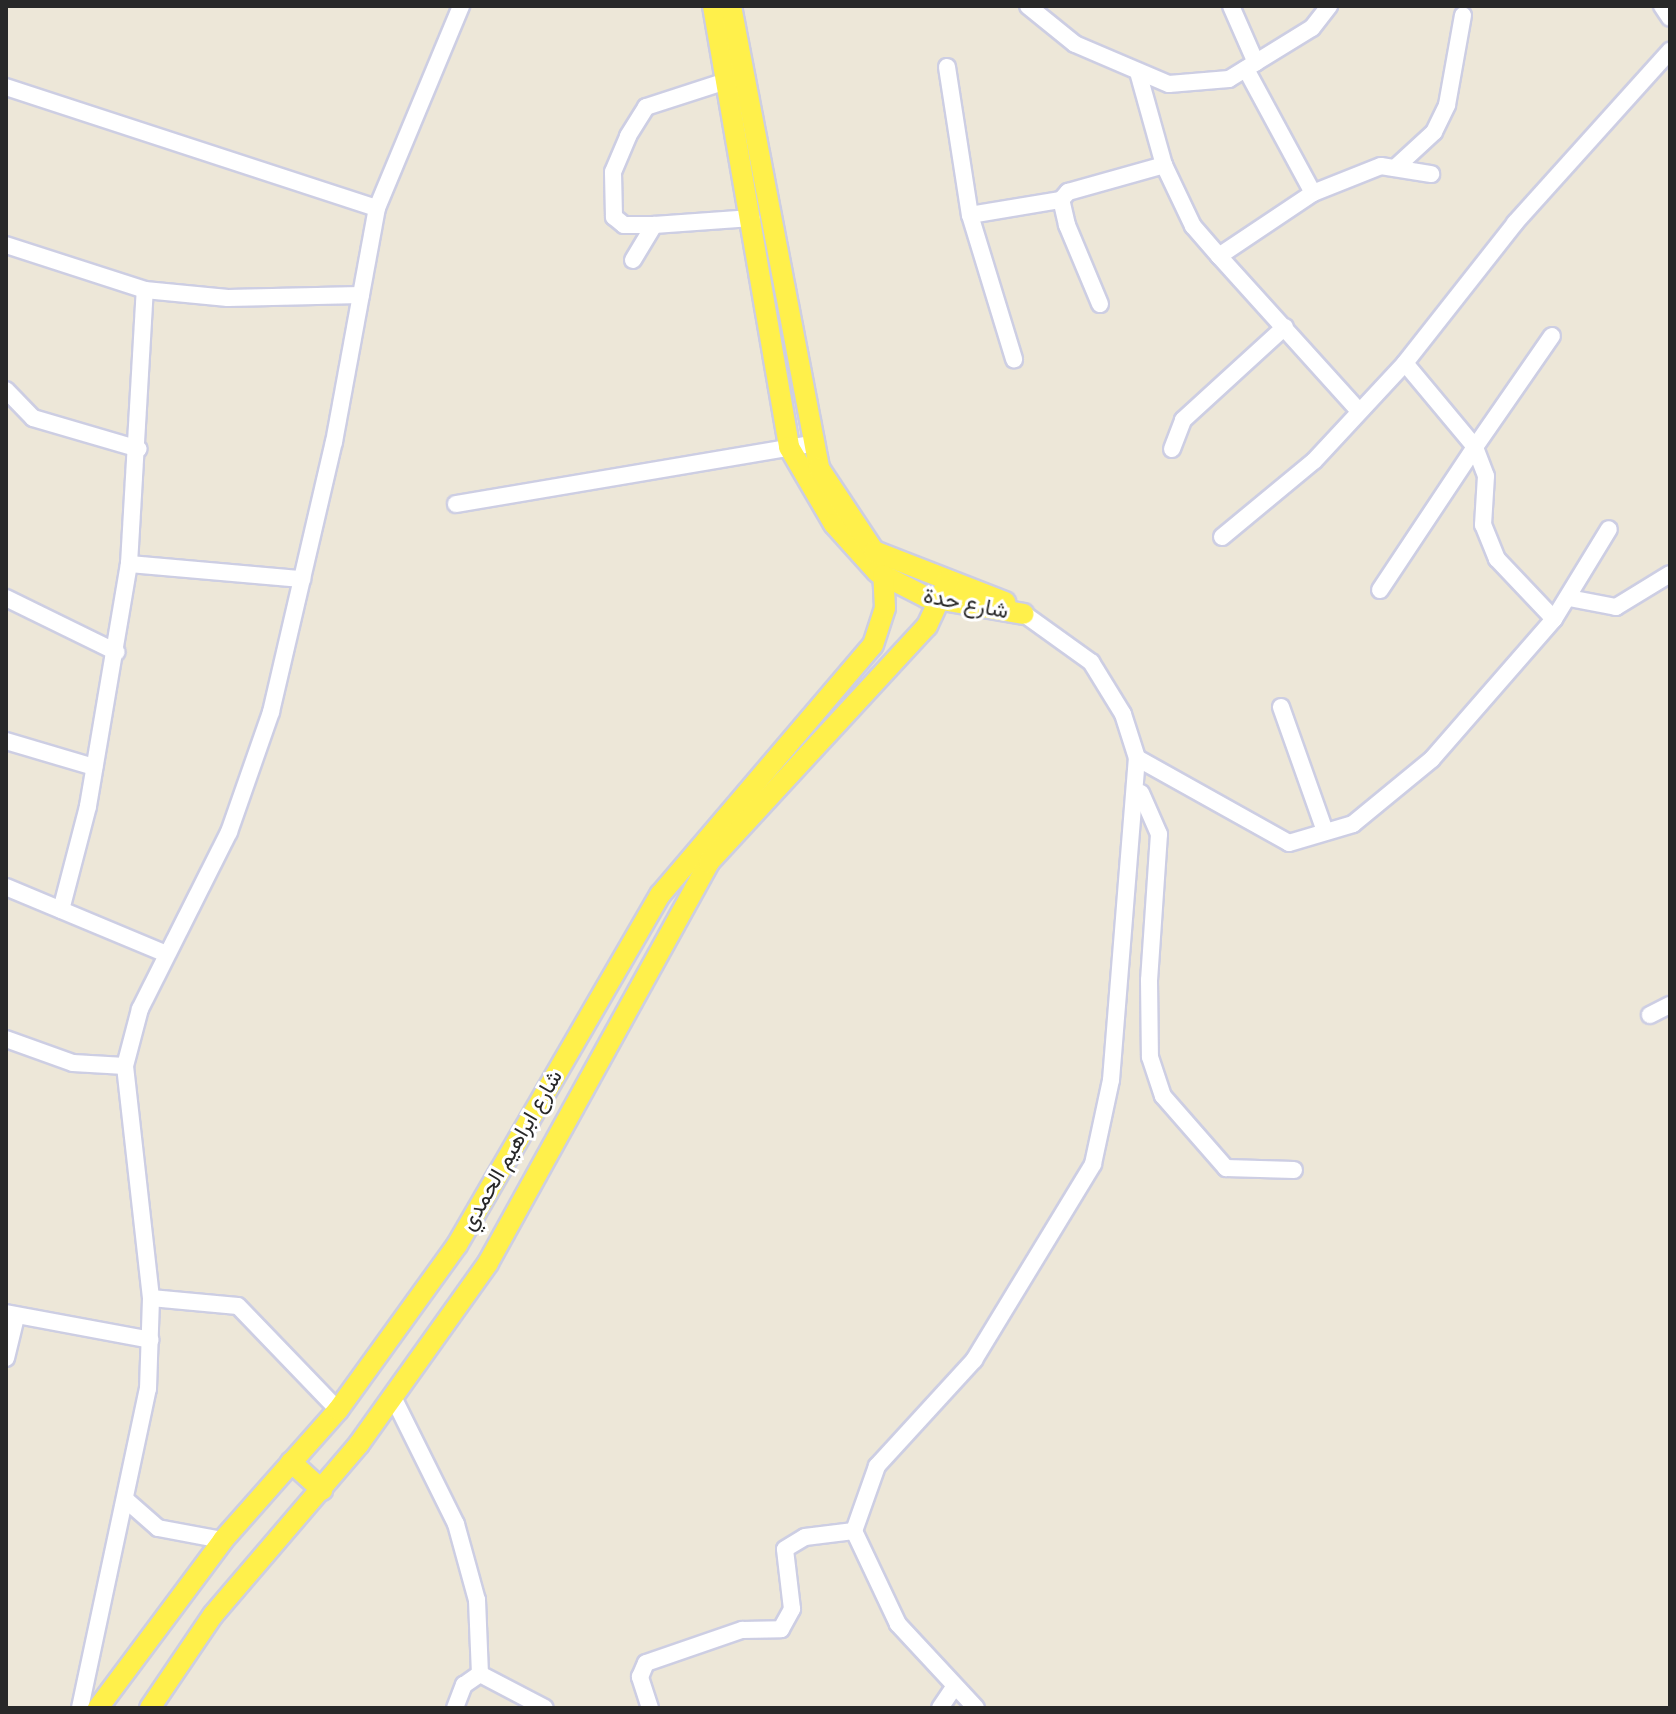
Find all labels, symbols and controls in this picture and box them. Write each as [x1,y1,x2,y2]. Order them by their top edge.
street label: شارع حدة [921,582,1011,624]
street label: شارع ابراهيم الحمدي [454,1065,568,1235]

